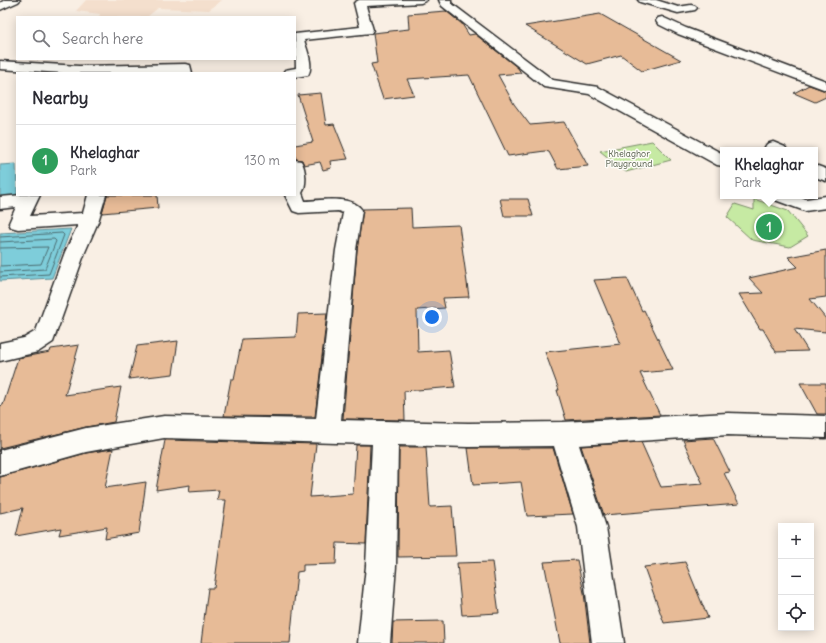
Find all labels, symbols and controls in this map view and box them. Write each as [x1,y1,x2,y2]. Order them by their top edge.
search box [16,16,296,60]
icon: search [30,27,52,49]
text: Search here [62,29,143,48]
text: Nearby [32,87,88,109]
text: Khelaghar [70,143,140,162]
popup [720,147,818,199]
park label: Khelaghor Playground [605,148,653,169]
text: 1 [42,152,48,169]
text: 130 m [244,152,280,169]
text: Khelaghar [734,155,804,174]
text: Park [70,162,97,179]
text: Park [734,174,761,191]
pin: 1 [756,212,782,242]
your location [422,307,442,327]
map controls [778,523,814,631]
button: + [778,523,814,559]
button: − [778,559,814,595]
button: locate [778,595,814,631]

